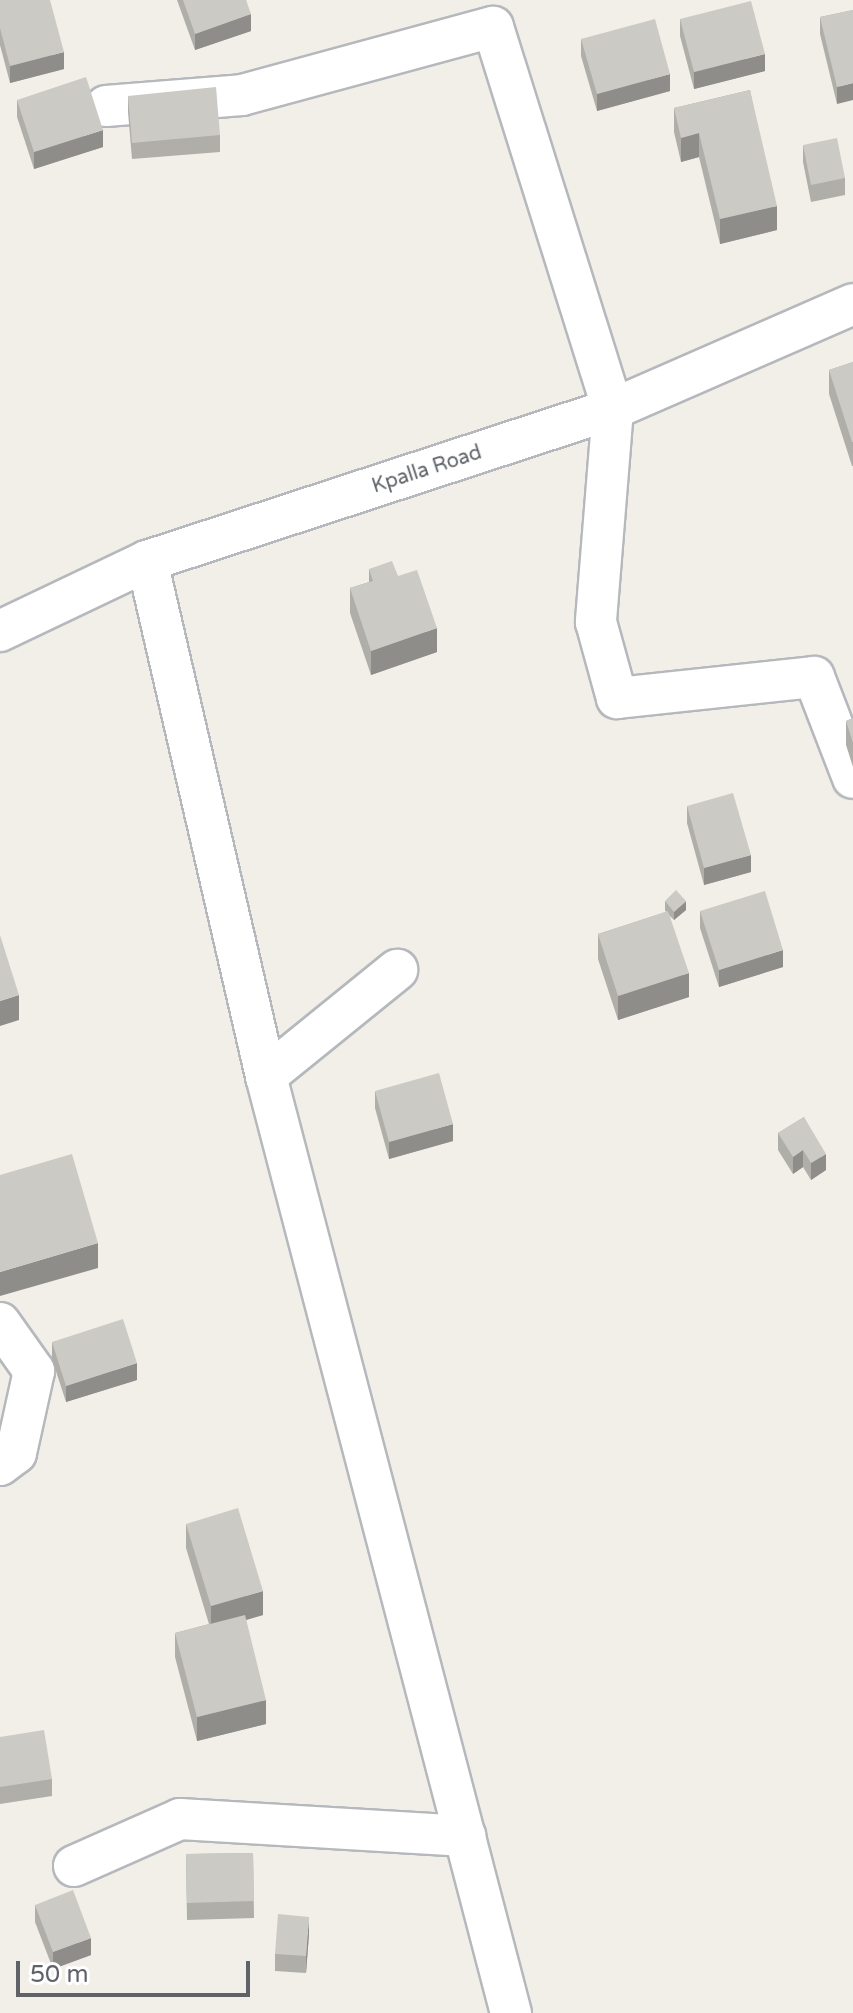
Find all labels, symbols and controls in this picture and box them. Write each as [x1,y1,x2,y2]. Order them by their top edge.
street label: Kpalla Road [369,441,485,499]
scale bar [20,1945,254,1995]
text: 50 m [30,1960,88,1989]

